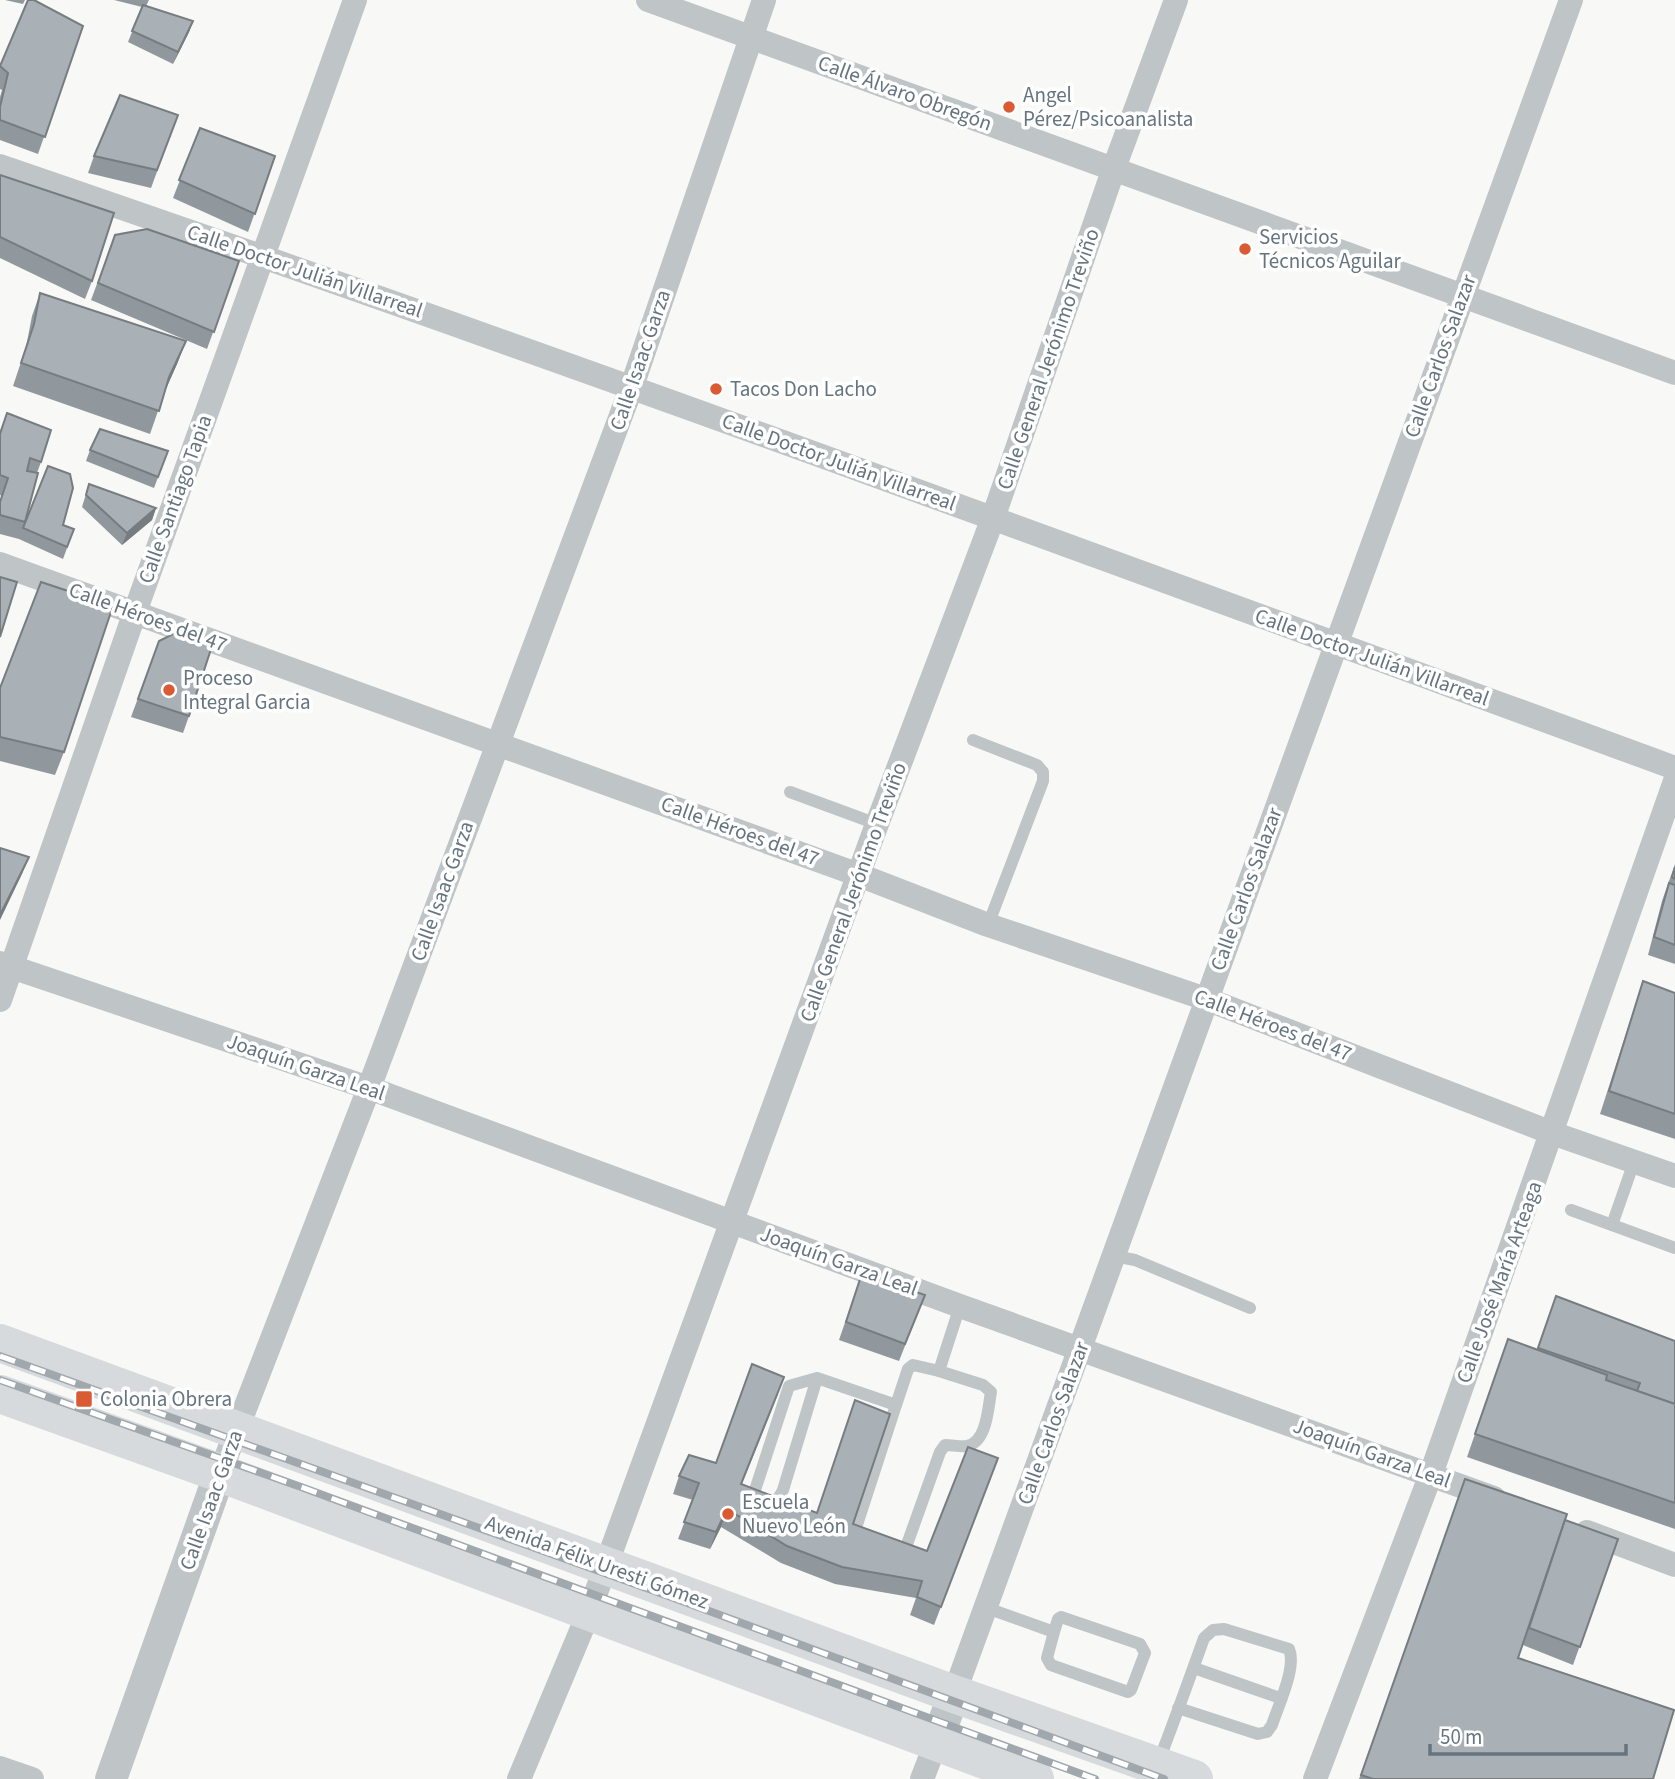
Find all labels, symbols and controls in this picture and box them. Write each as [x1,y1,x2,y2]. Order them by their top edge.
street label: Calle Álvaro Obregón [814,48,996,138]
place label: Angel Pérez/Psicoanalista [1023,80,1193,134]
marker: Angel Pérez/Psicoanalista [1001,99,1017,115]
street label: Calle Doctor Julián Villarreal [183,217,427,325]
place label: Servicios Técnicos Aguilar [1259,222,1401,276]
street label: Calle General Jerónimo Treviño [989,224,1107,494]
marker: Servicios Técnicos Aguilar [1237,241,1253,257]
street label: Calle Carlos Salazar [1397,270,1484,442]
street label: Calle Isaac Garza [602,286,678,434]
place label: Tacos Don Lacho [730,374,877,404]
marker: Tacos Don Lacho [708,381,724,397]
street label: Calle Doctor Julián Villarreal [718,406,960,518]
street label: Calle Santiago Tapia [131,410,219,588]
street label: Calle Héroes del 47 [65,574,231,660]
street label: Calle Doctor Julián Villarreal [1251,601,1493,713]
place label: Proceso Integral Garcia [183,663,310,717]
marker: Proceso Integral Garcia [161,682,177,698]
street label: Calle General Jerónimo Treviño [792,758,914,1026]
street label: Calle Héroes del 47 [657,788,823,874]
street label: Calle Carlos Salazar [1203,803,1290,975]
street label: Calle Isaac Garza [403,817,481,965]
street label: Calle Héroes del 47 [1190,981,1356,1069]
street label: Joaquín Garza Leal [223,1026,389,1108]
street label: Calle José María Arteaga [1449,1177,1549,1387]
street label: Joaquín Garza Leal [756,1219,922,1303]
street label: Calle Carlos Salazar [1010,1337,1097,1509]
place label: Colonia Obrera [100,1384,232,1414]
marker: Colonia Obrera [74,1389,94,1409]
street label: Joaquín Garza Leal [1289,1411,1455,1495]
street label: Calle Isaac Garza [172,1426,250,1574]
place label: Escuela Nuevo León [742,1487,846,1541]
marker: Escuela Nuevo León [720,1506,736,1522]
street label: Avenida Félix Uresti Gómez [481,1508,713,1616]
scale bar [1430,1712,1626,1756]
text: 50 m [1440,1722,1482,1752]

